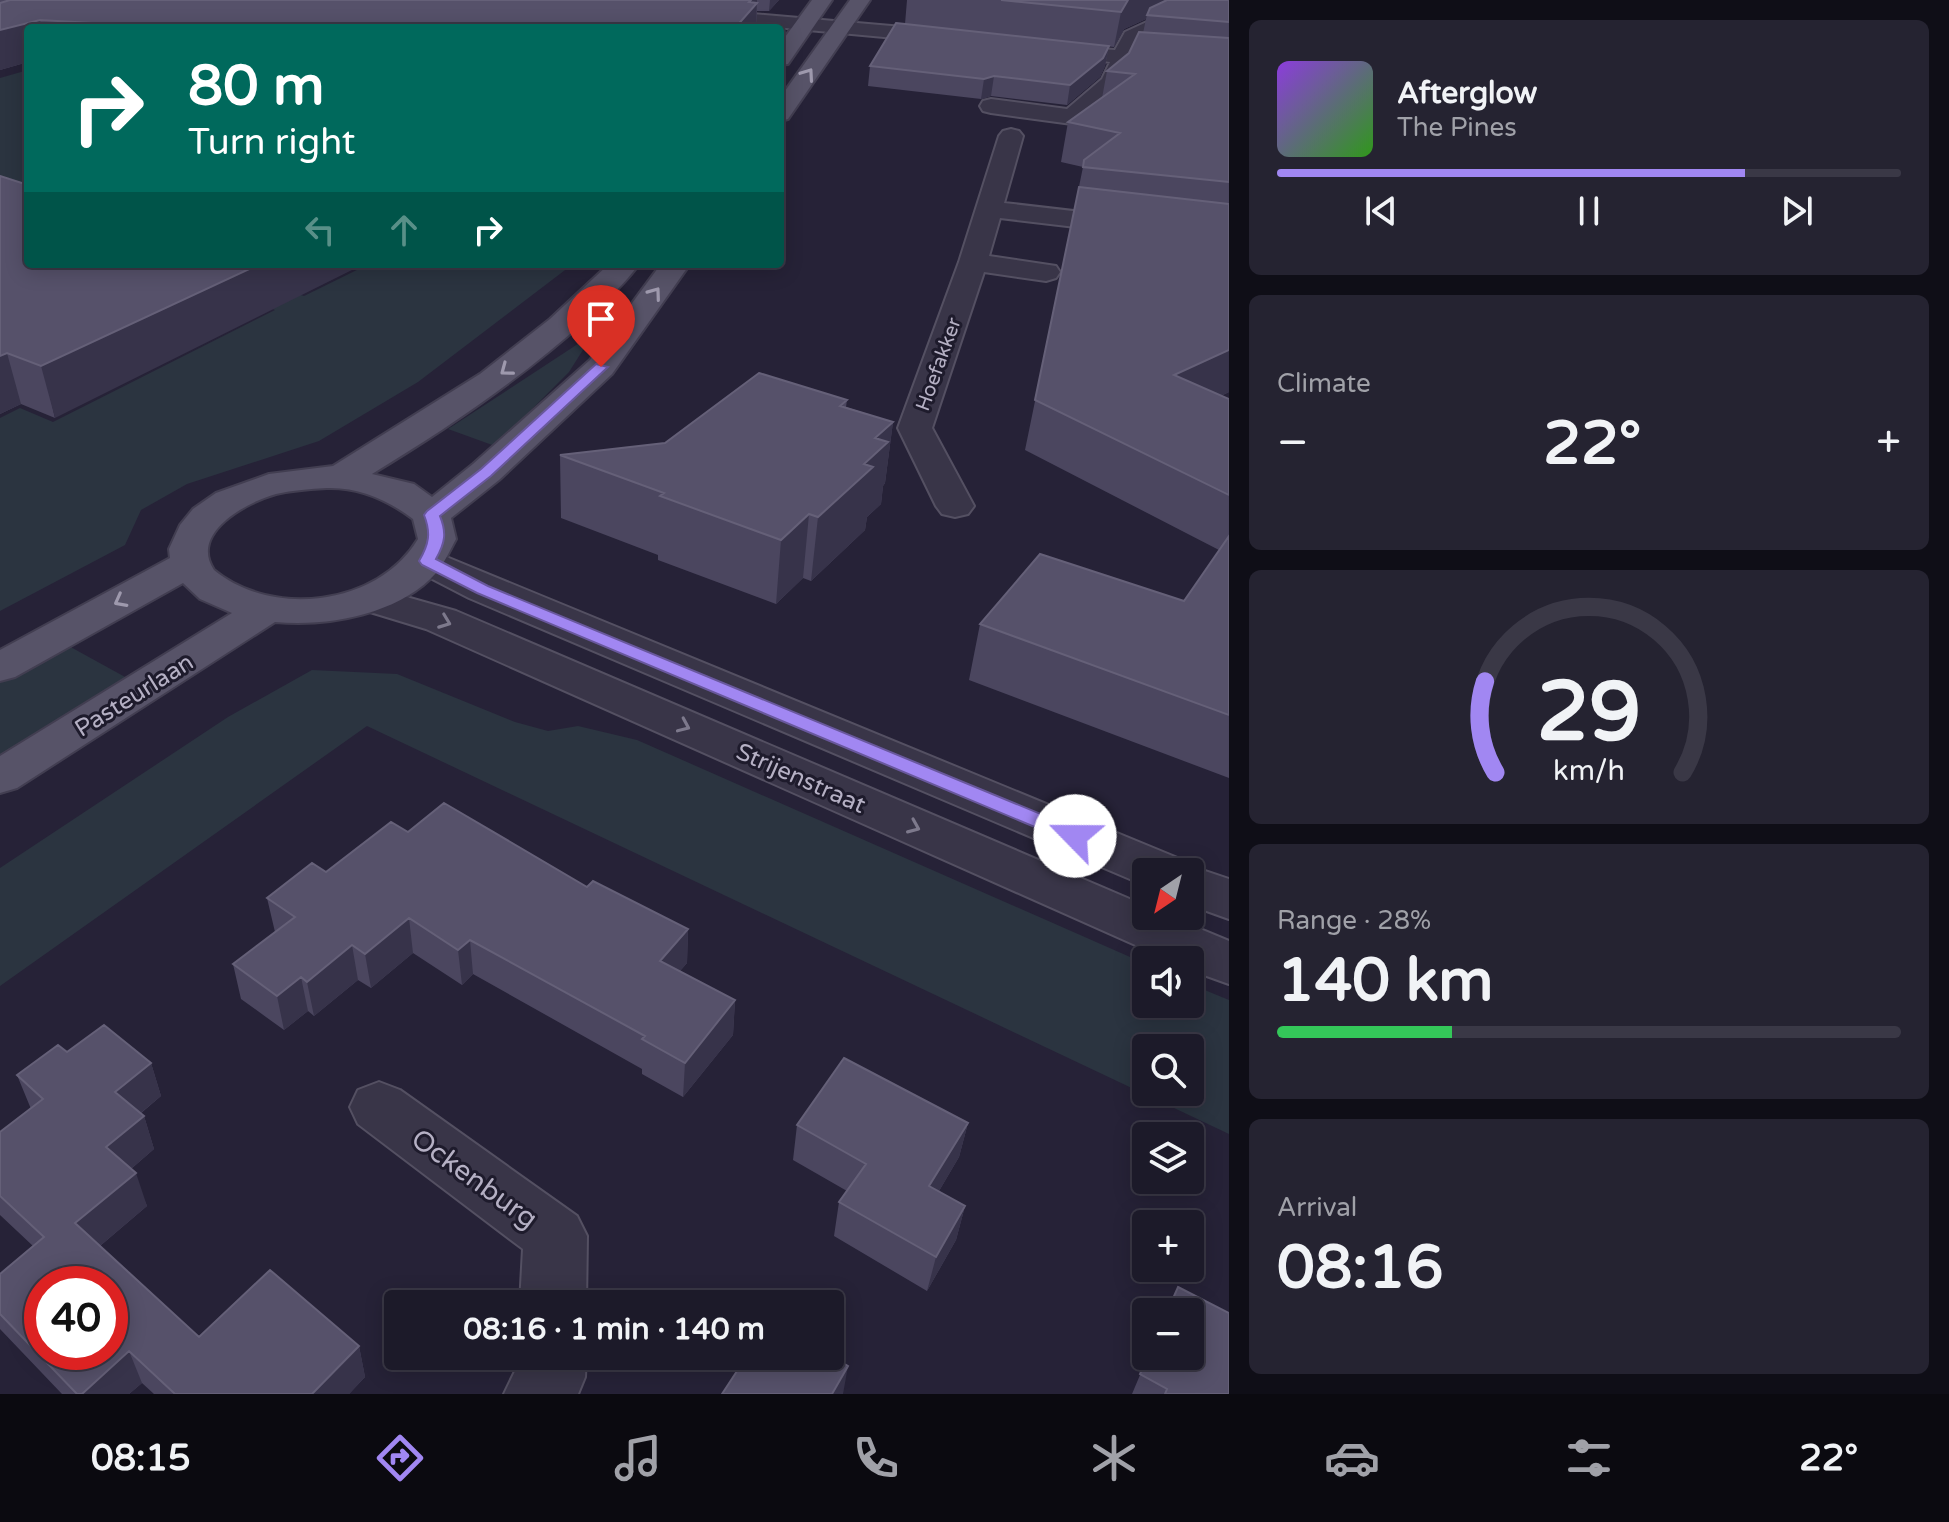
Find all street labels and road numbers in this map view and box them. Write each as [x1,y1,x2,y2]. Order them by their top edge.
street label: Hoefakker [911,314,967,414]
street label: Pasteurlaan [70,648,199,743]
street label: Strijenstraat [732,737,870,820]
street label: Ockenburg [405,1122,544,1236]

